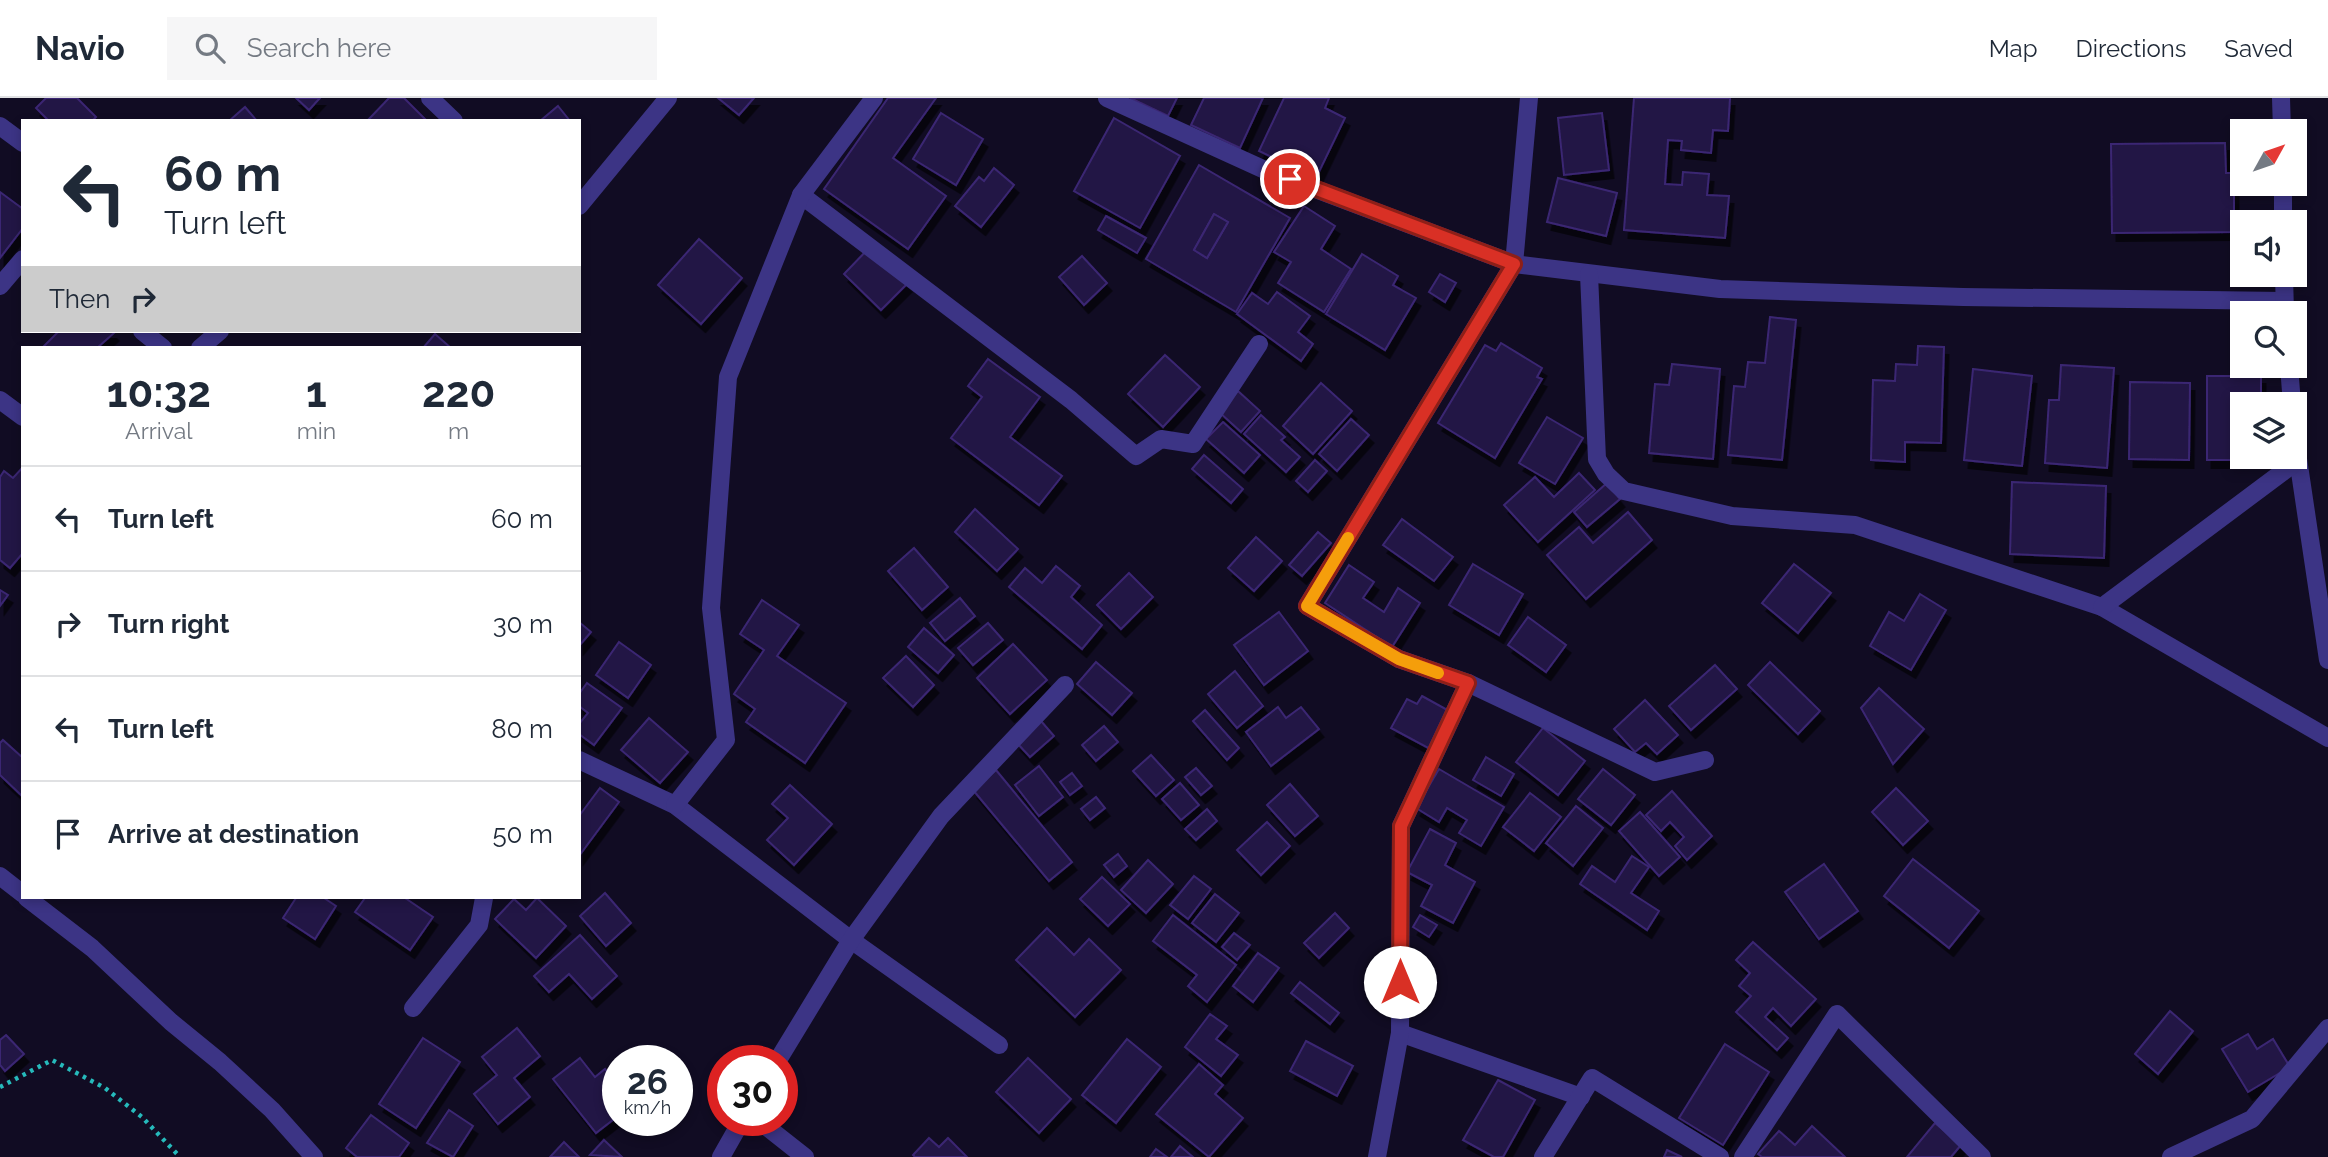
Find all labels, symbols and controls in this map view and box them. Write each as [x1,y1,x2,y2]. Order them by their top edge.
search box [167,17,657,80]
text: Navio [35,29,125,68]
icon: search [191,29,229,67]
text: Search here [247,33,391,63]
text: Map [1989,34,2038,63]
text: Directions [2076,34,2186,63]
text: Saved [2224,34,2293,63]
north arrow [2230,119,2306,196]
map controls [2230,119,2307,469]
text: 60 m [164,145,281,202]
icon: left [49,147,140,238]
pin [1260,149,1320,209]
icon: arrive [1271,160,1309,198]
text: Turn left [164,204,286,241]
button: sound [2230,210,2307,287]
icon: right [124,280,162,318]
text: Then [49,284,110,314]
button: search [2230,301,2307,378]
text: 10:32 [107,368,211,417]
text: 1 [306,368,327,417]
text: 220 [422,368,495,417]
button: layers [2230,392,2307,469]
text: Arrival [125,417,193,444]
text: min [297,417,336,444]
text: m [448,417,469,444]
icon: left [49,500,87,538]
text: Turn left [108,504,214,534]
text: 60 m [491,504,553,534]
icon: right [49,605,87,643]
text: Turn right [108,609,229,639]
text: 30 m [493,609,553,639]
icon: left [49,710,87,748]
text: Turn left [108,714,214,744]
text: 80 m [491,714,553,744]
icon: arrive [49,815,87,853]
text: Arrive at destination [108,819,359,849]
text: 50 m [492,819,553,849]
position arrow [1363,945,1437,1019]
speed limit sign: 30 [707,1045,798,1136]
text: 26 [627,1061,668,1102]
text: km/h [624,1097,671,1118]

